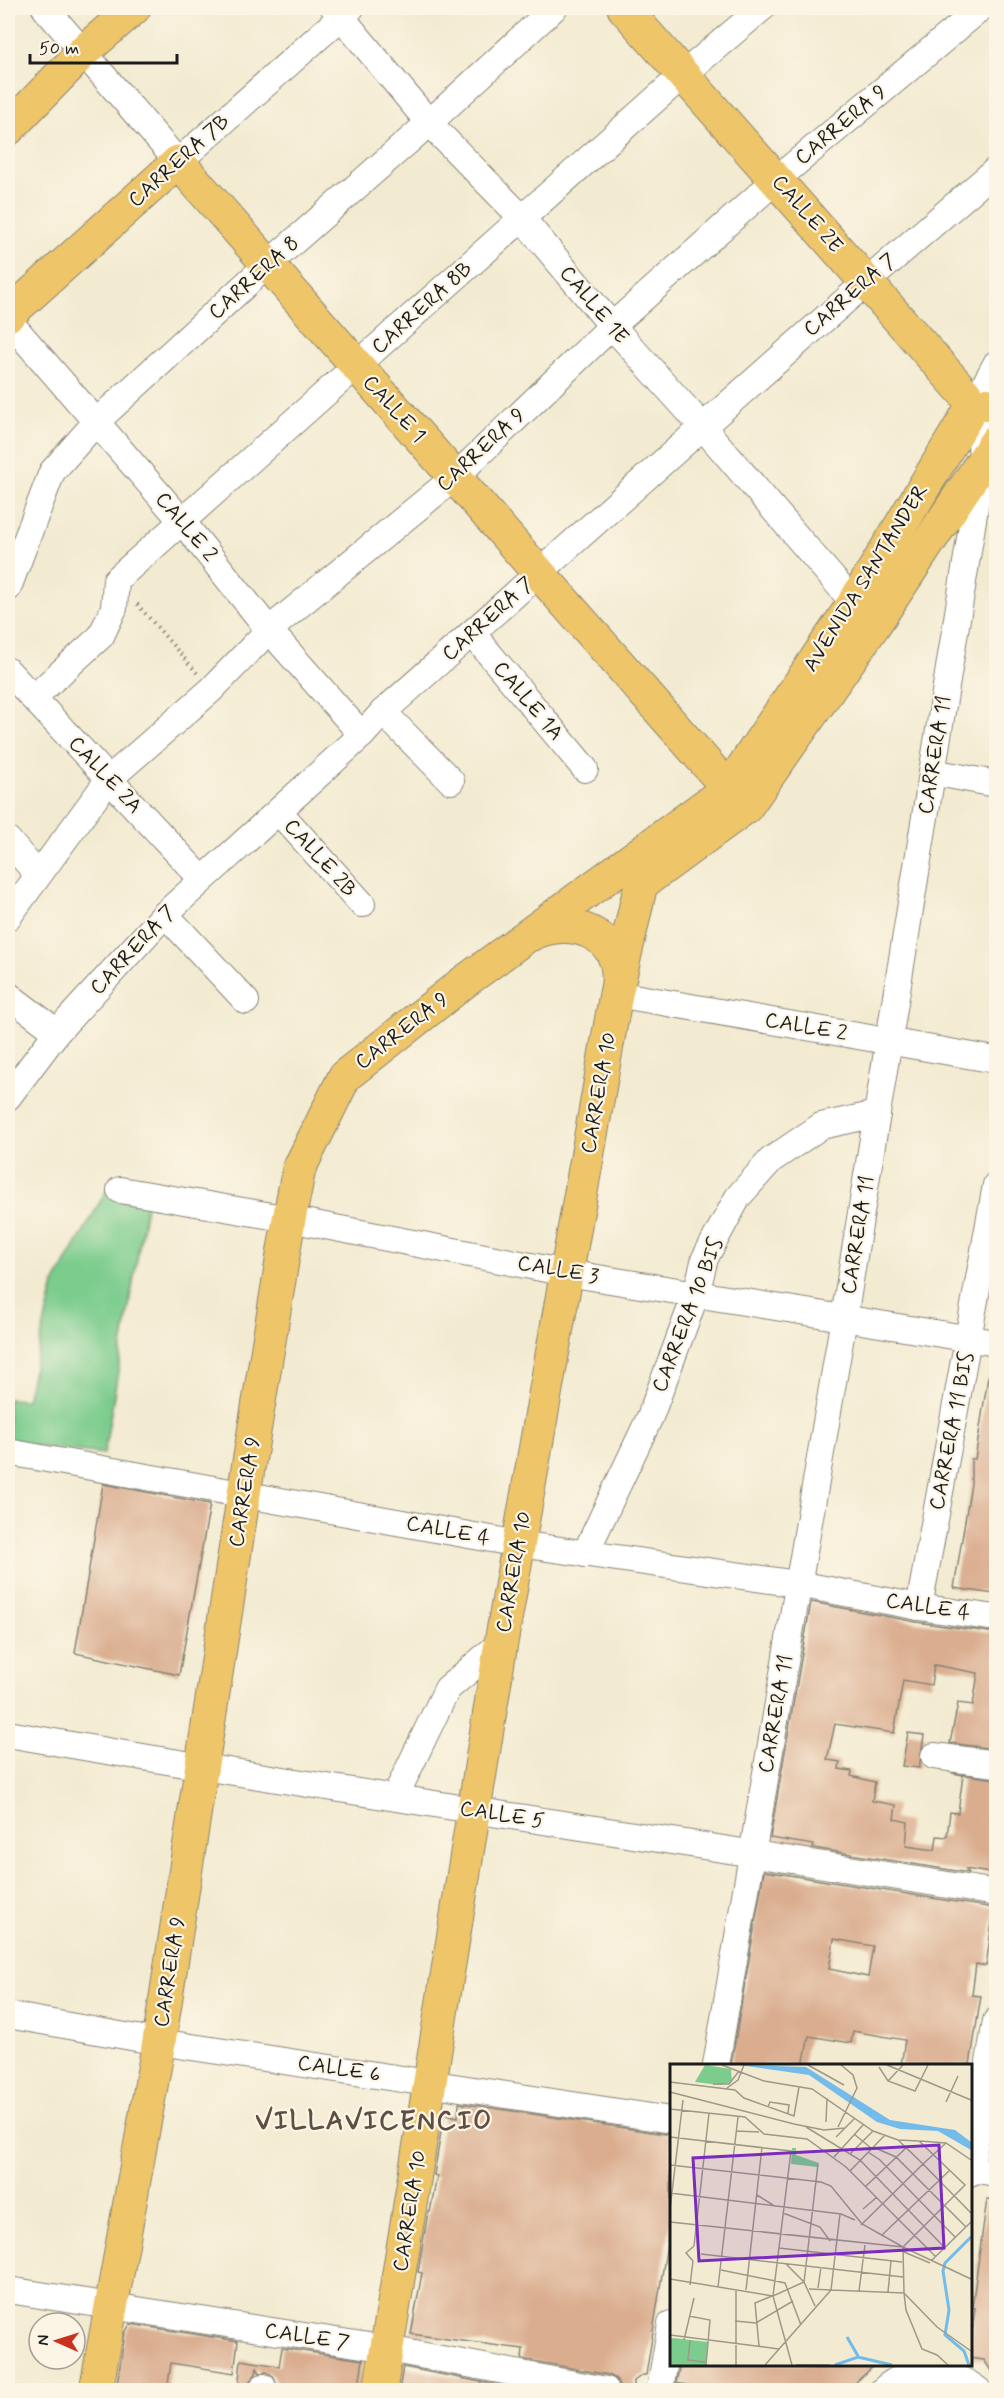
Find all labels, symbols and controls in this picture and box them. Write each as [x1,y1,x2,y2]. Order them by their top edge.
scale bar [30,27,177,65]
text: 50 m [39,37,79,61]
street label: CARRERA 9 [789,78,893,172]
street label: CARRERA 7B [122,108,236,214]
street label: CALLE 2E [765,169,849,259]
street label: CARRERA 8 [203,230,305,326]
street label: CARRERA 7 [798,247,902,343]
street label: CARRERA 8B [366,255,478,361]
street label: CALLE 1E [553,260,635,350]
street label: CALLE 1 [356,369,432,449]
street label: CARRERA 9 [431,402,531,498]
street label: AVENIDA SANTANDER [797,478,935,677]
street label: CALLE 2 [149,486,223,568]
street label: CARRERA 7 [436,570,540,668]
street label: CALLE 1A [486,655,570,747]
street label: CARRERA 11 [912,694,958,816]
street label: CALLE 2A [62,730,148,820]
street label: CALLE 2B [277,813,363,903]
street label: CARRERA 7 [84,899,182,1001]
street label: CARRERA 9 [349,986,455,1076]
street label: CALLE 2 [763,1006,849,1048]
street label: CARRERA 10 [575,1030,623,1156]
street label: CARRERA 11 [835,1174,881,1296]
street label: CARRERA 10 BIS [646,1233,730,1396]
street label: CALLE 3 [515,1249,601,1291]
street label: CARRERA 11 BIS [923,1349,981,1512]
street label: CARRERA 9 [222,1435,268,1549]
street label: CALLE 4 [404,1509,492,1553]
street label: CARRERA 10 [490,1509,538,1635]
street label: CALLE 4 [884,1587,972,1627]
street label: CARRERA 11 [752,1653,800,1775]
street label: CALLE 5 [458,1794,546,1836]
street label: CARRERA 9 [147,1915,193,2029]
street label: CALLE 6 [296,2049,382,2089]
inset map [670,2064,971,2365]
district label: VILLAVICENCIO [255,2104,493,2139]
street label: CARRERA 10 [387,2148,433,2274]
north arrow [27,2311,87,2371]
street label: CALLE 7 [263,2316,352,2358]
text: N [33,2334,54,2346]

